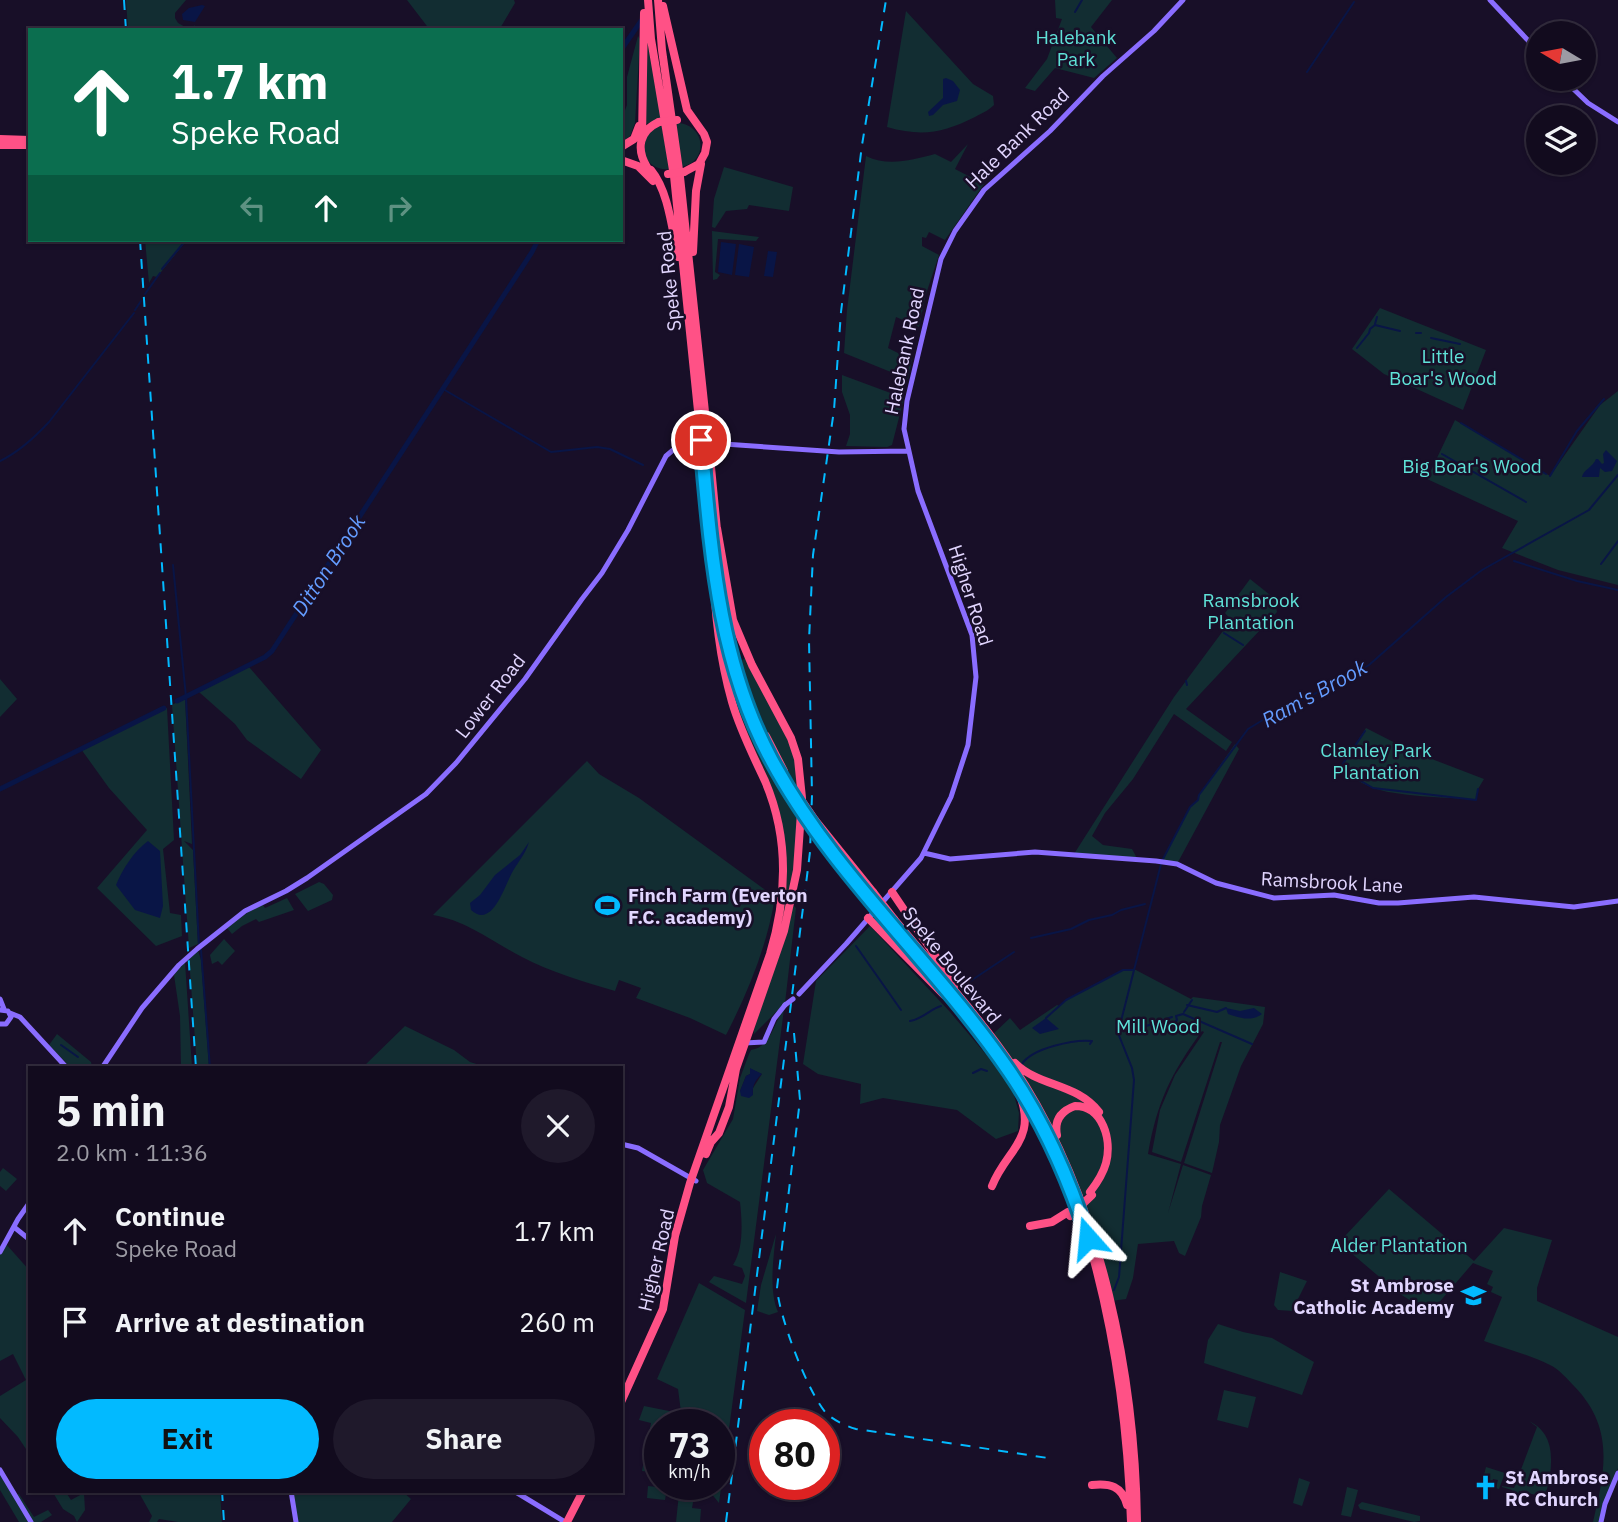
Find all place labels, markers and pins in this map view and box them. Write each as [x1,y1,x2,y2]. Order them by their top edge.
pin [671,410,731,470]
place label: Finch Farm (Everton F.C. academy) [628,883,808,929]
sports icon: Finch Farm (Everton F.C. academy) [594,892,622,920]
place label: St Ambrose Catholic Academy [1293,1273,1455,1319]
school or university icon: St Ambrose Catholic Academy [1460,1282,1488,1310]
place label: St Ambrose RC Church [1505,1465,1609,1511]
church icon: St Ambrose RC Church [1471,1474,1499,1502]

